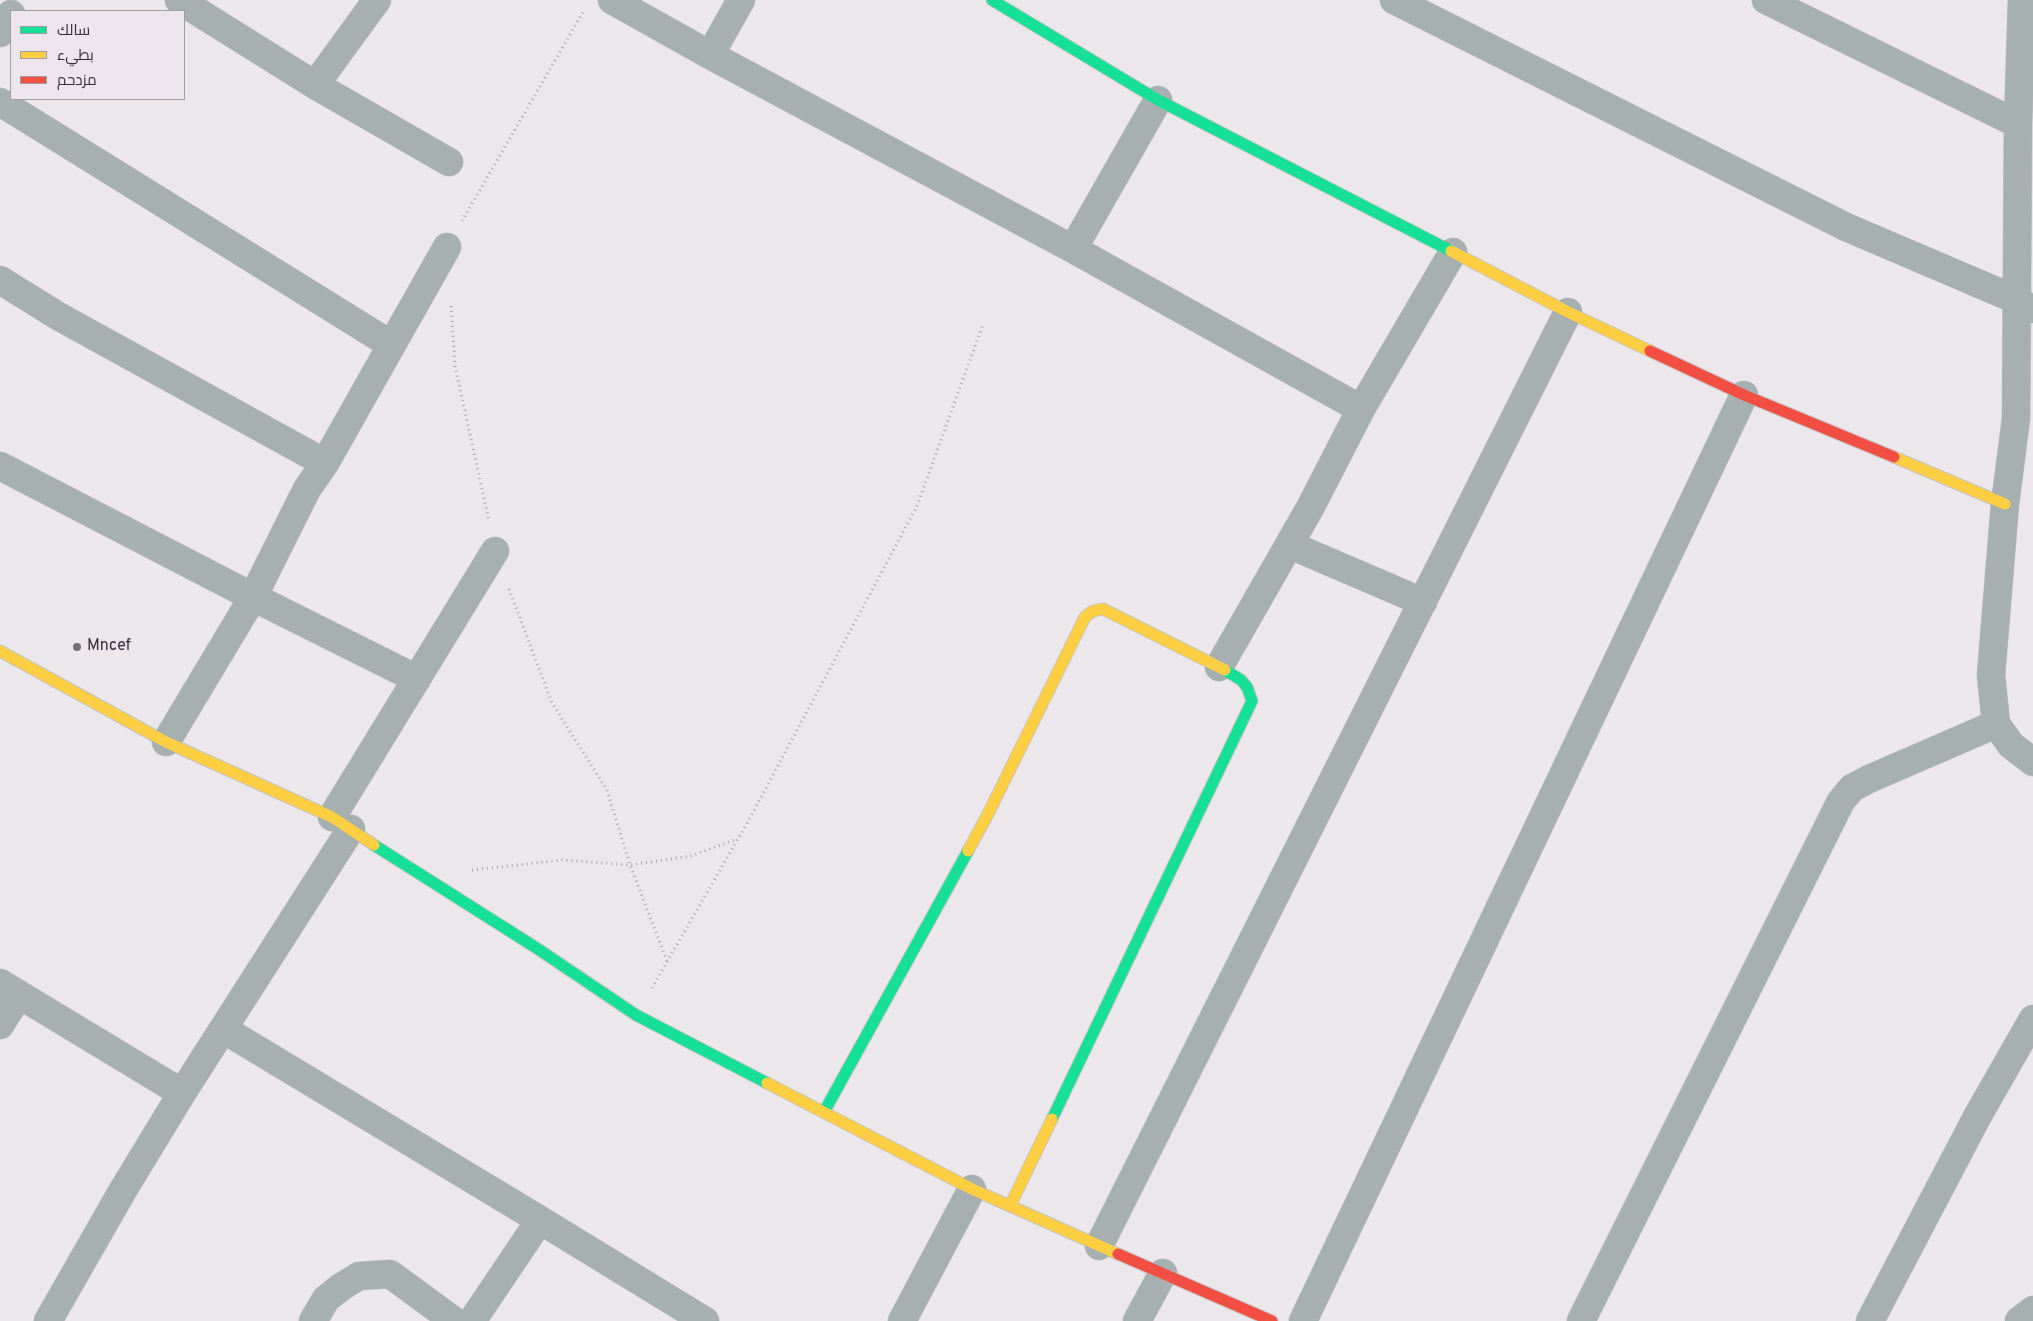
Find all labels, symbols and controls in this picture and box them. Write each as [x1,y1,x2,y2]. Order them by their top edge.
legend [10,10,185,100]
text: سالك [57,22,90,41]
text: بطيء [57,47,94,66]
text: مزدحم [57,72,97,91]
place label: Mncef [87,637,131,657]
marker: Mncef [71,641,83,653]

